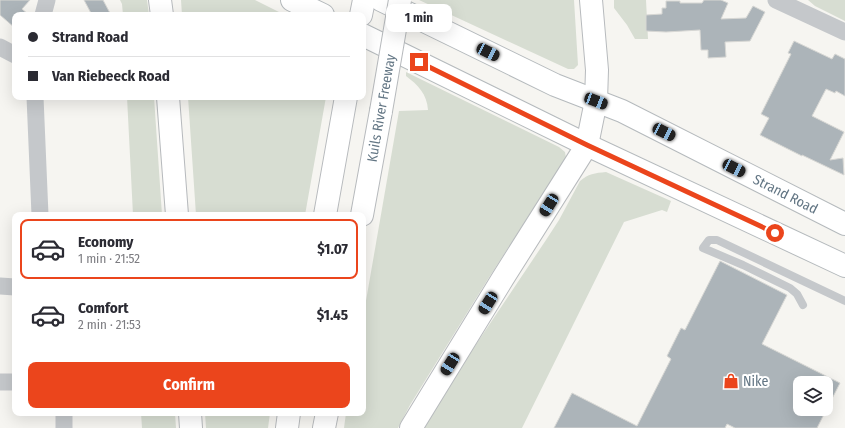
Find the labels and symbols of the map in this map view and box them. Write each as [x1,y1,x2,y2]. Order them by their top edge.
callout: 1 min [386,4,452,32]
car [475,41,501,63]
street label: Kuils River Freeway [364,52,399,163]
route end [410,53,428,71]
car [583,91,609,111]
car [651,121,677,143]
car [721,157,747,179]
street label: Strand Road [750,171,821,218]
car [538,192,560,218]
route start [766,224,784,242]
car [477,290,499,316]
car [439,351,461,377]
shop icon: Nike [722,372,740,390]
place label: Nike [743,373,768,390]

